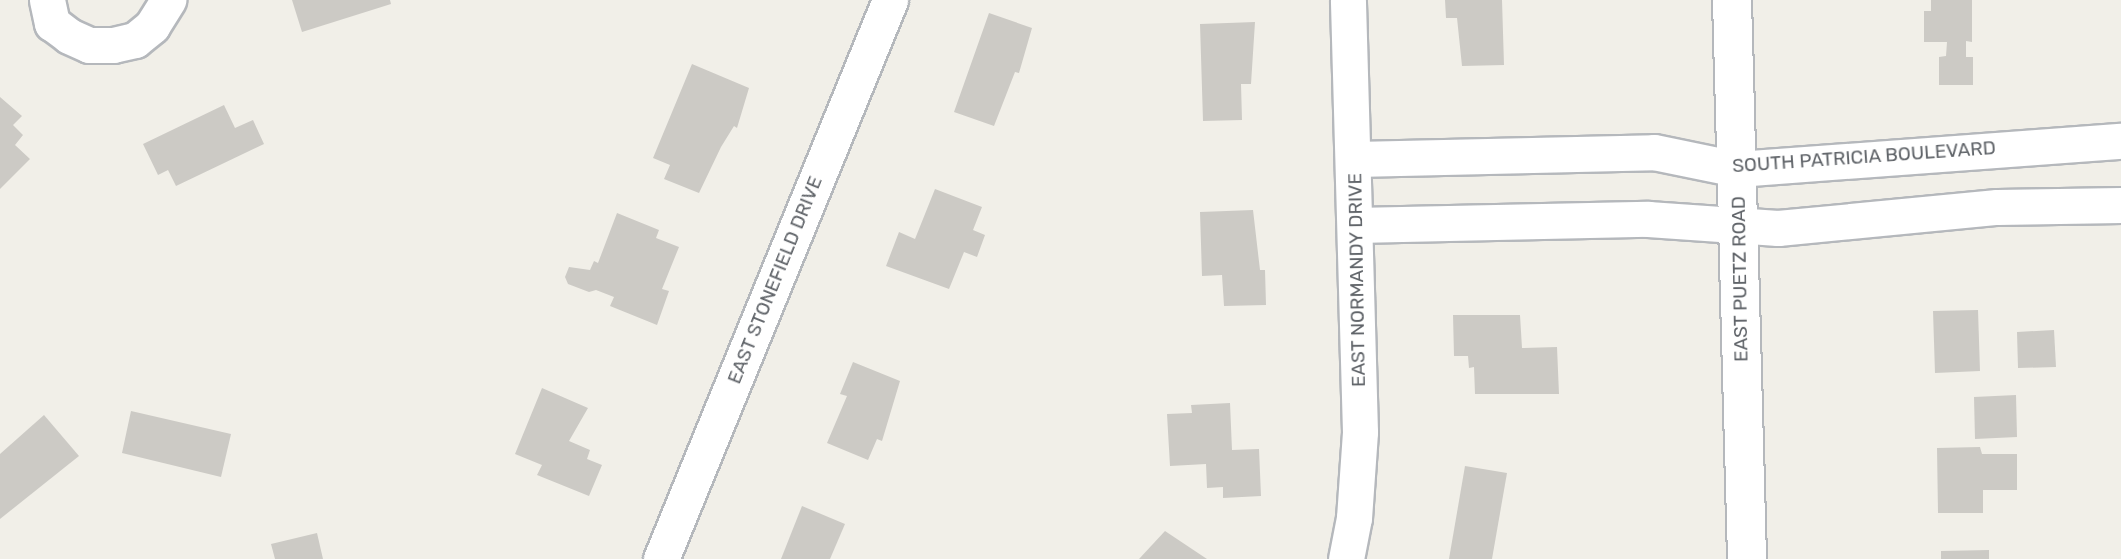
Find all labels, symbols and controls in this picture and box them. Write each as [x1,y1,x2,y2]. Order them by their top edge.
street label: SOUTH PATRICIA BOULEVARD [1731,136,1997,178]
street label: EAST NORMANDY DRIVE [1344,172,1370,388]
street label: EAST STONEFIELD DRIVE [723,173,827,387]
street label: EAST PUETZ ROAD [1727,196,1753,362]

